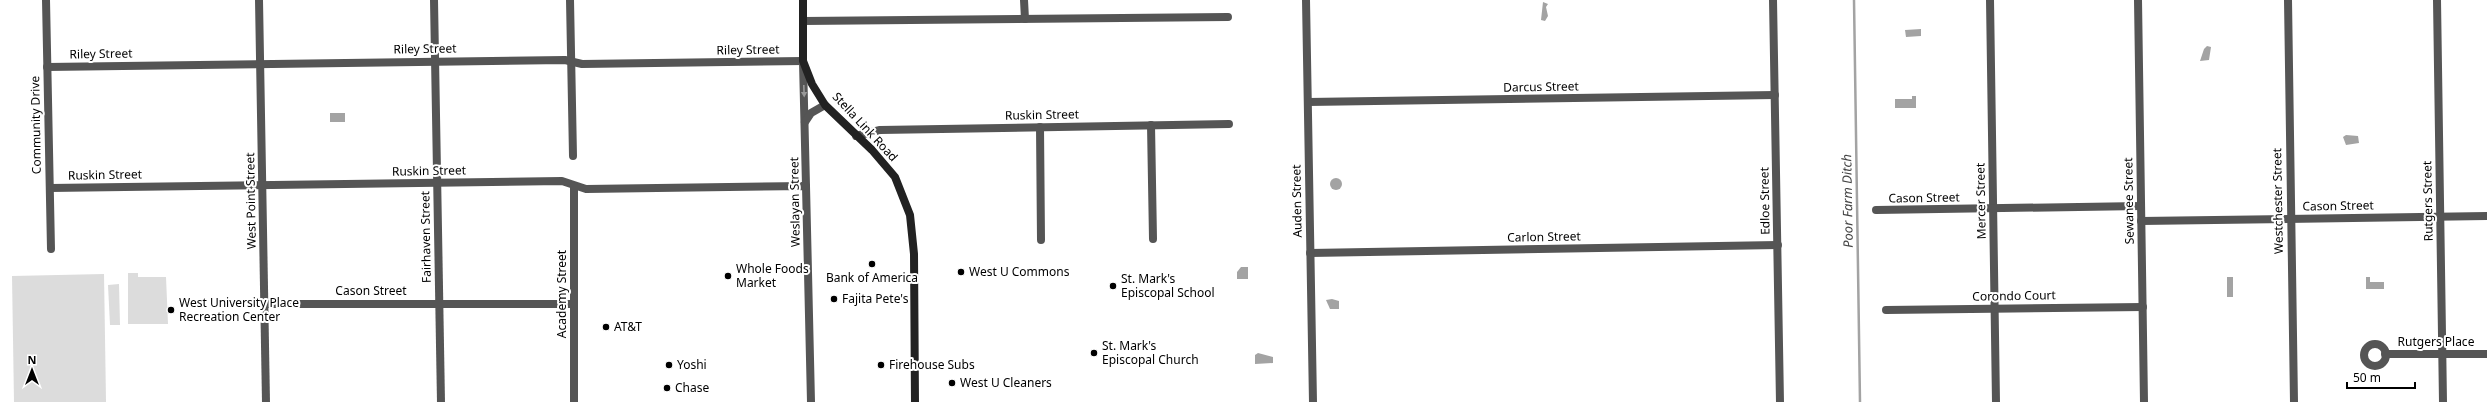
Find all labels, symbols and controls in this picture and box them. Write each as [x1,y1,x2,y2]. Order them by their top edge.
street label: Riley Street [393,39,457,58]
street label: Riley Street [716,40,780,59]
street label: Riley Street [69,44,133,63]
street label: Community Drive [26,75,45,174]
street label: Darcus Street [1503,77,1580,96]
one-way arrow [801,85,807,98]
street label: Stella Link Road [829,88,902,165]
street label: Ruskin Street [1005,105,1080,124]
street label: Westchester Street [2268,147,2287,254]
street label: West Point Street [241,152,260,250]
water label: Poor Farm Ditch [1837,154,1857,248]
street label: Weslayan Street [785,156,804,247]
street label: Sewanee Street [2119,157,2138,245]
street label: Rutgers Street [2418,160,2437,242]
street label: Ruskin Street [392,161,467,180]
street label: Mercer Street [1971,162,1990,239]
street label: Auden Street [1287,164,1306,238]
street label: Ruskin Street [68,165,143,184]
street label: Edloe Street [1755,166,1774,235]
street label: Cason Street [1888,188,1960,207]
street label: Fairhaven Street [416,190,435,283]
street label: Cason Street [2302,196,2374,215]
street label: Carlon Street [1507,227,1582,246]
street label: Academy Street [553,249,570,338]
marker: Bank of America [867,259,877,269]
place label: Whole Foods Market [736,260,809,291]
place label: West U Commons [969,263,1070,280]
marker: West U Commons [956,267,966,277]
place label: Bank of America [826,269,918,286]
place label: St. Mark's Episcopal School [1121,270,1215,301]
marker: Whole Foods Market [723,271,733,281]
marker: St. Mark's Episcopal School [1108,281,1118,291]
street label: Cason Street [335,282,407,299]
street label: Corondo Court [1972,286,2057,305]
place label: Fajita Pete's [842,290,909,307]
place label: West University Place Recreation Center [179,294,299,325]
marker: Fajita Pete's [829,294,839,304]
marker: West University Place Recreation Center [166,305,176,315]
place label: AT&T [614,318,642,335]
marker: AT&T [601,322,611,332]
street label: Rutgers Place [2398,333,2475,350]
place label: St. Mark's Episcopal Church [1102,337,1199,368]
marker: St. Mark's Episcopal Church [1089,348,1099,358]
north arrow [12,350,52,390]
text: N [28,352,36,367]
place label: Yoshi [677,356,707,373]
place label: Firehouse Subs [889,356,975,373]
marker: Yoshi [664,360,674,370]
marker: Firehouse Subs [876,360,886,370]
scale bar [2347,364,2415,390]
text: 50 m [2353,369,2381,386]
place label: West U Cleaners [960,374,1052,391]
marker: West U Cleaners [947,378,957,388]
place label: Chase [675,379,709,396]
marker: Chase [662,383,672,393]

